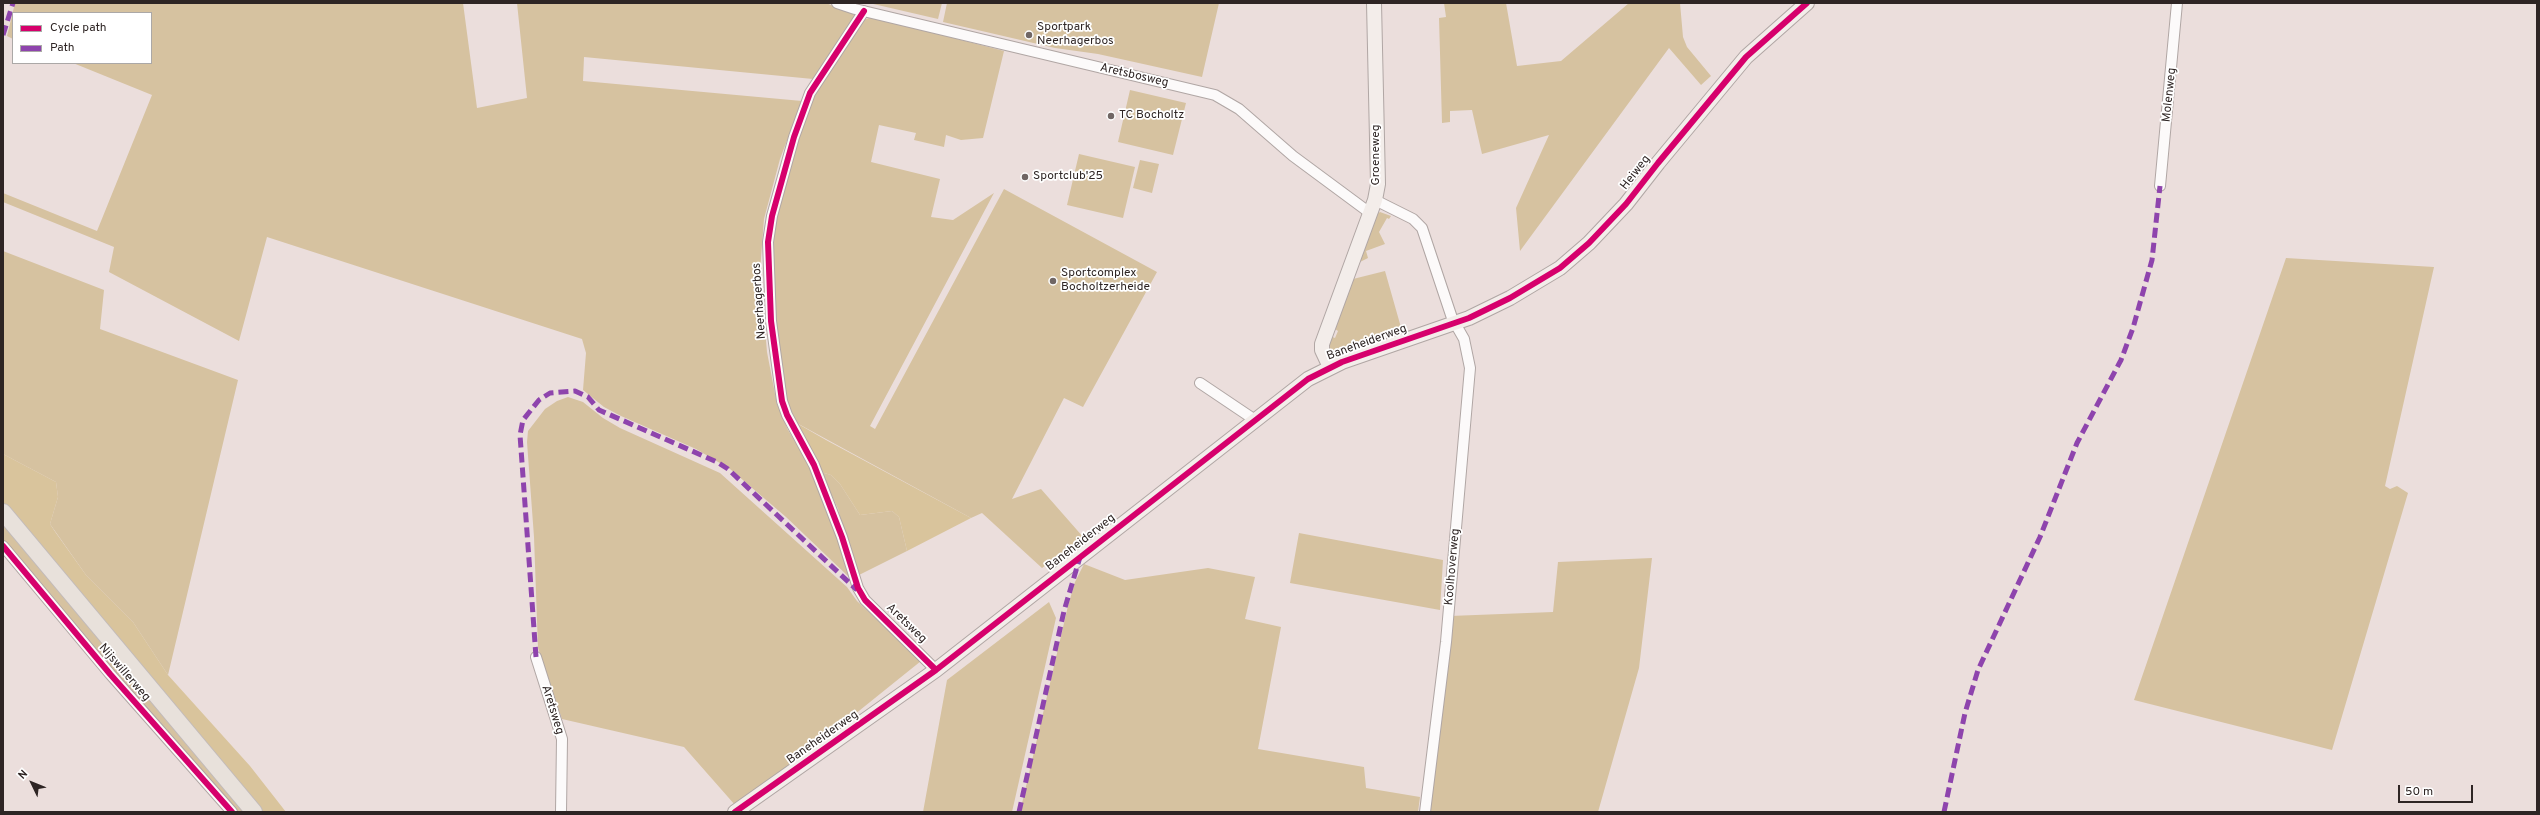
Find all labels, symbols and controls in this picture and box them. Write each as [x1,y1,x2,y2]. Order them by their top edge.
legend [12,12,152,64]
text: Cycle path [50,20,107,36]
place label: Sportpark Neerhagerbos [1037,21,1114,49]
marker: Sportpark Neerhagerbos [1024,30,1034,40]
text: Path [50,40,75,56]
street label: Aretsbosweg [1098,61,1170,91]
street label: Molenweg [2160,67,2180,123]
place label: TC Bocholtz [1119,109,1184,123]
marker: TC Bocholtz [1106,111,1116,121]
street label: Groeneweg [1370,124,1384,186]
street label: Heiweg [1618,153,1654,193]
place label: Sportclub'25 [1033,170,1103,184]
marker: Sportclub'25 [1020,172,1030,182]
street label: Neerhagerbos [750,262,770,340]
place label: Sportcomplex Bocholtzerheide [1061,267,1150,295]
marker: Sportcomplex Bocholtzerheide [1048,276,1058,286]
street label: Baneheiderweg [1325,322,1409,364]
street label: Baneheiderweg [1043,511,1119,575]
street label: Koolhoverweg [1442,528,1464,606]
street label: Aretsweg [883,601,929,647]
street label: Nijswillerweg [95,641,153,705]
street label: Aretsweg [538,684,566,736]
street label: Baneheiderweg [784,708,862,768]
north arrow [12,763,52,803]
text: N [15,767,31,782]
scale bar [2400,777,2475,803]
text: 50 m [2405,784,2433,800]

